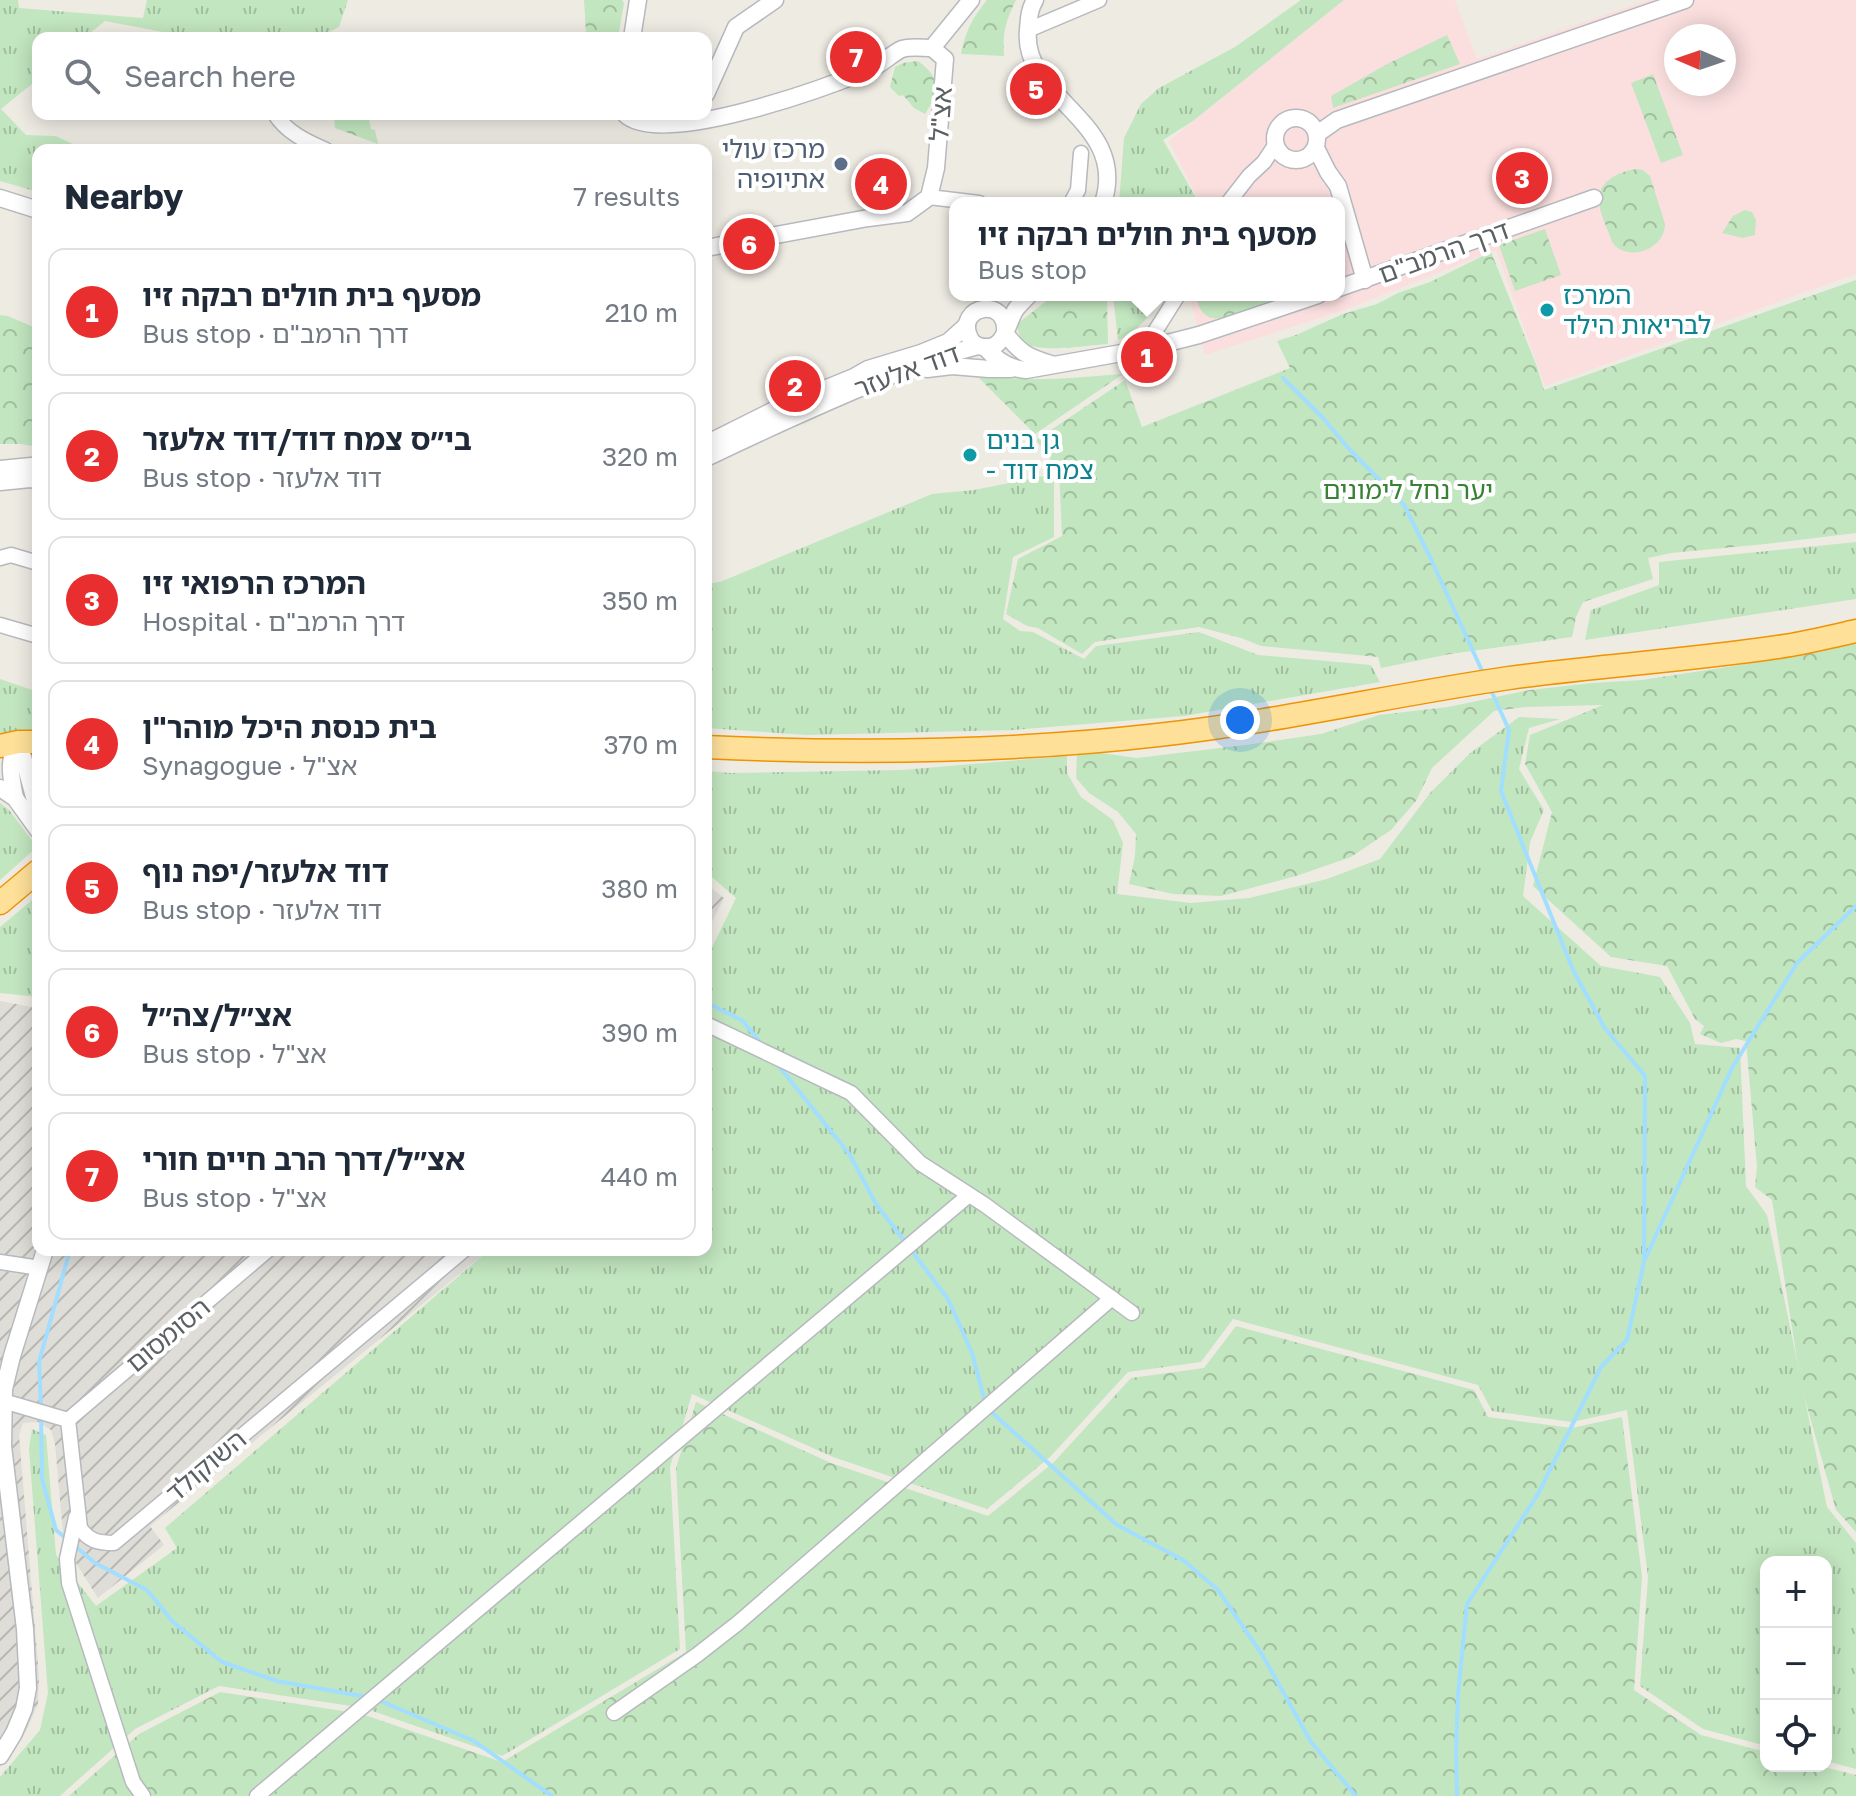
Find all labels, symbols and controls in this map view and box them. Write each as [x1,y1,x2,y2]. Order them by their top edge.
north arrow [1664,24,1736,96]
pin: 7 [830,27,882,87]
search box [32,32,712,120]
icon: search [60,54,104,98]
text: Search here [124,58,296,94]
pin: 5 [1010,59,1062,119]
street label: אצ"ל [923,86,958,142]
place label: מרכז עולי אתיופיה [722,133,825,194]
pin: 3 [1496,148,1548,208]
pin: 4 [855,154,907,214]
marker: מרכז עולי אתיופיה [832,155,850,173]
text: Nearby [64,176,184,216]
text: 7 results [573,181,680,212]
popup [949,197,1345,301]
pin: 6 [723,214,775,274]
street label: דרך הרמב"ם [1374,214,1513,289]
text: מסעף בית חולים רבקה זיו [977,216,1317,252]
text: Bus stop [977,254,1087,285]
text: מסעף בית חולים רבקה זיו [142,277,481,313]
place label: המרכז לבריאות הילד [1563,279,1711,340]
text: 1 [85,297,99,328]
text: 210 m [605,297,678,328]
marker: המרכז לבריאות הילד [1538,301,1556,319]
text: Bus stop · דרך הרמב"ם [142,318,409,349]
pin: 1 [1121,327,1173,387]
street label: דוד אלעזר [850,337,964,404]
pin: 2 [769,356,821,416]
text: בי״ס צמח דוד/דוד אלעזר [142,421,472,457]
place label: גן בנים - צמח דוד [986,424,1094,485]
text: 2 [84,441,100,472]
text: 320 m [602,441,678,472]
marker: גן בנים - צמח דוד [961,446,979,464]
text: Bus stop · דוד אלעזר [142,462,382,493]
park label: יער נחל לימונים [1323,474,1493,505]
text: המרכז הרפואי זיו [142,565,366,601]
text: 3 [84,585,100,616]
text: 350 m [602,585,678,616]
text: Hospital · דרך הרמב"ם [142,606,405,637]
your location [1220,700,1260,740]
text: בית כנסת היכל מוהר"ן [142,709,437,745]
text: 4 [84,729,100,760]
text: 370 m [603,729,678,760]
text: Synagogue · אצ"ל [142,750,357,781]
text: דוד אלעזר/יפה נוף [142,853,389,889]
text: 5 [84,873,100,904]
text: 380 m [601,873,678,904]
text: Bus stop · דוד אלעזר [142,894,382,925]
text: אצ״ל/צה״ל [142,997,292,1033]
text: 6 [84,1017,100,1048]
text: 390 m [601,1017,678,1048]
text: Bus stop · אצ"ל [142,1038,327,1069]
text: אצ״ל/דרך הרב חיים חורי [142,1141,465,1177]
text: 7 [85,1161,99,1192]
text: 440 m [601,1161,678,1192]
text: Bus stop · אצ"ל [142,1182,327,1213]
street label: הסומסום [120,1291,216,1378]
street label: השוקולד [159,1423,252,1508]
map controls [1760,1556,1832,1772]
button: + [1760,1556,1832,1628]
button: − [1760,1628,1832,1700]
button: locate [1760,1700,1832,1772]

